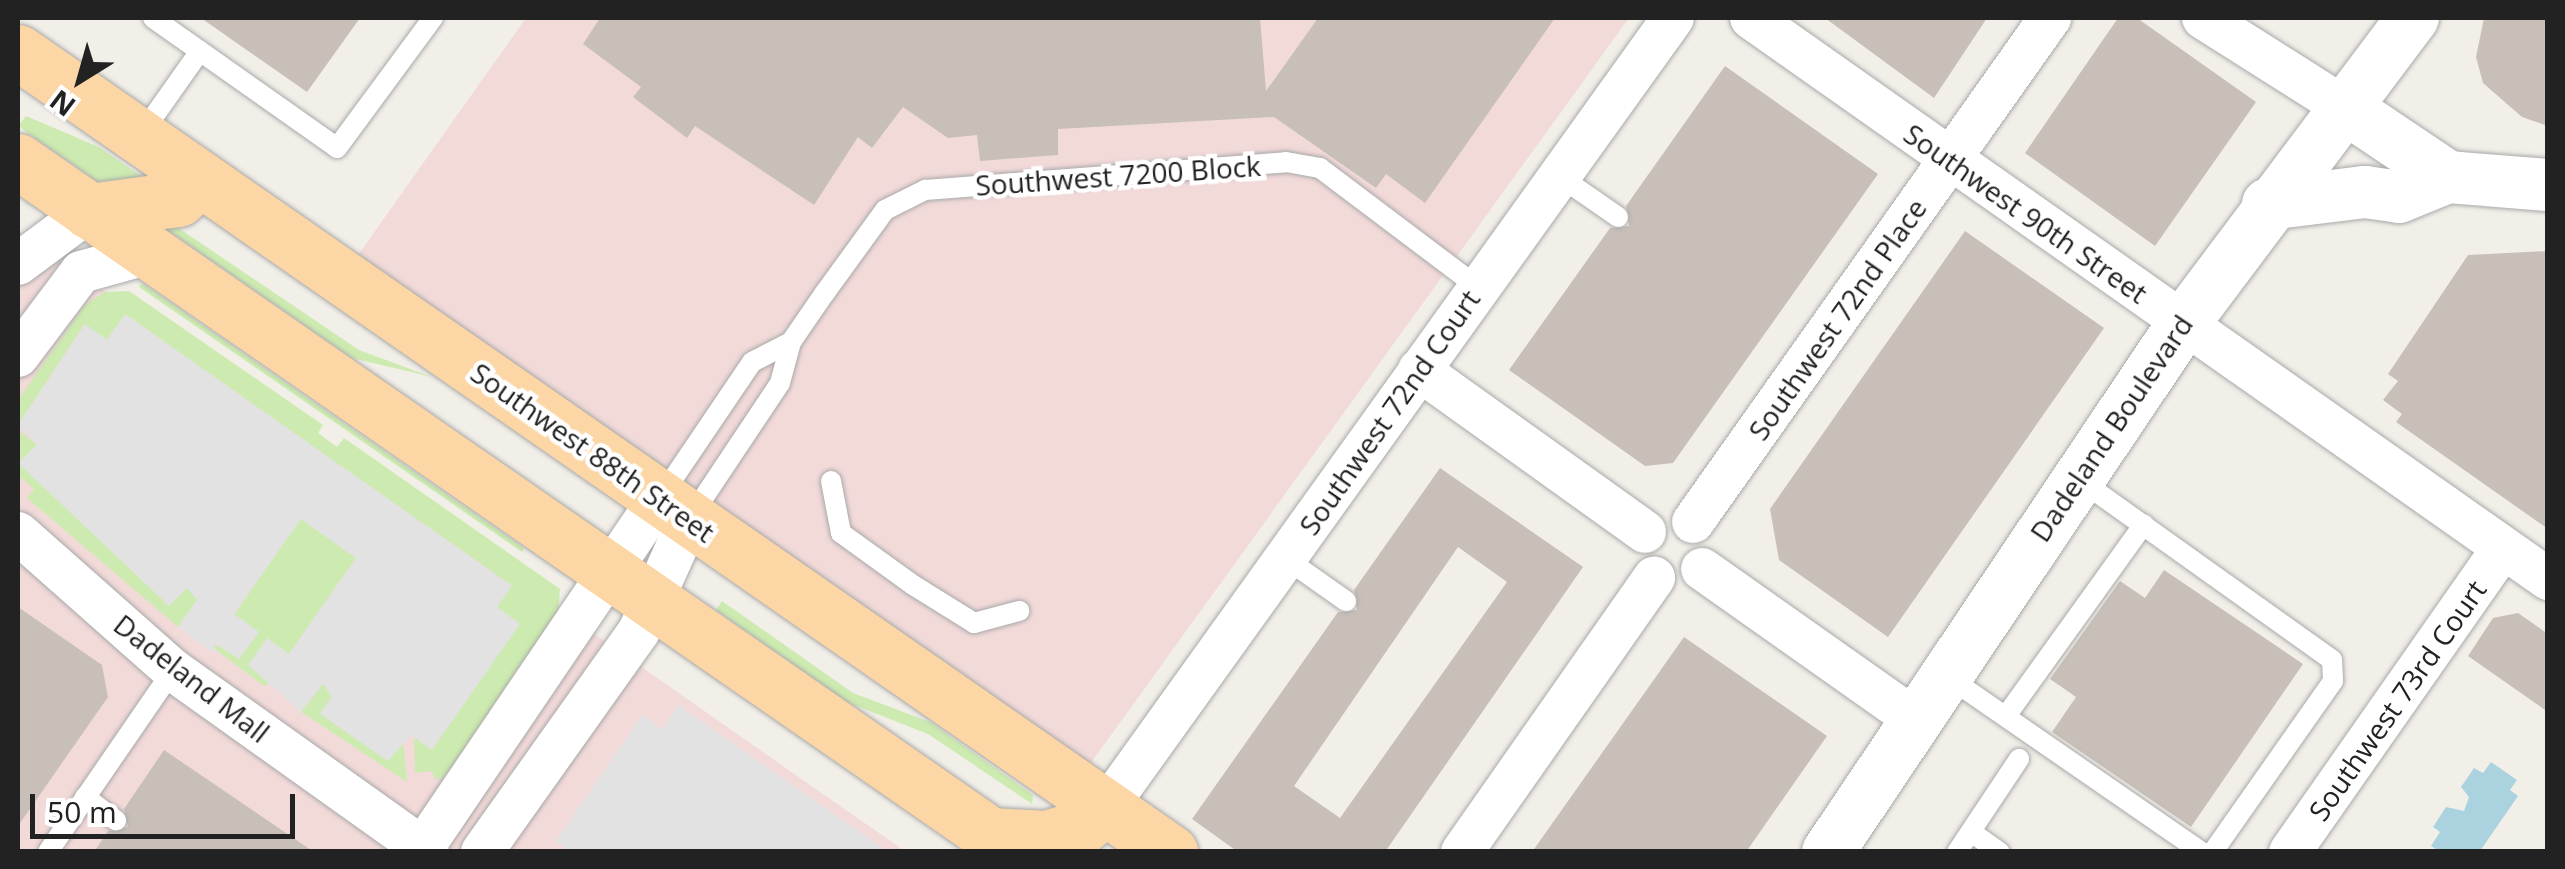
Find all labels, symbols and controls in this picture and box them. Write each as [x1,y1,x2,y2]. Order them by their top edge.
north arrow [30,30,130,130]
text: N [41,82,82,126]
street label: Southwest 90th Street [1898,116,2154,310]
street label: Southwest 7200 Block [974,148,1262,202]
street label: Southwest 72nd Place [1741,192,1933,446]
street label: Southwest 72nd Court [1292,283,1486,541]
street label: Dadeland Boulevard [2023,308,2199,548]
street label: Southwest 88th Street [465,355,721,549]
street label: Southwest 73rd Court [2301,573,2493,827]
street label: Dadeland Mall [108,607,276,749]
scale bar [35,774,300,836]
text: 50 m [47,791,117,832]

